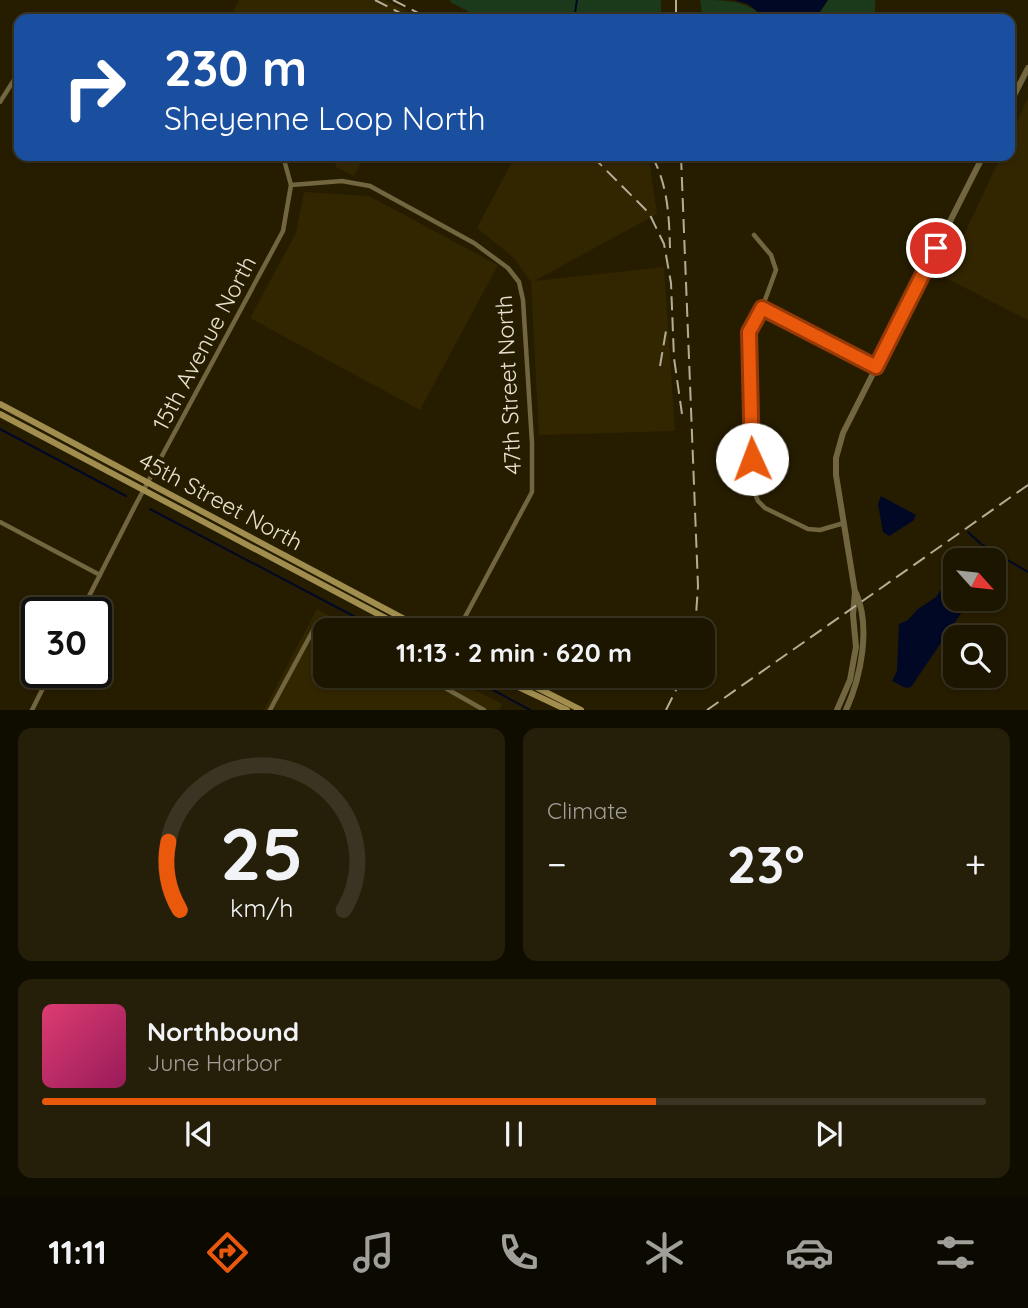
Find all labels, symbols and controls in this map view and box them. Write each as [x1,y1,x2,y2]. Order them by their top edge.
text: 230 m [164,37,307,98]
icon: right [49,42,140,133]
text: Sheyenne Loop North [164,98,486,138]
pin [906,218,966,278]
icon: arrive [917,229,955,267]
street label: 15th Avenue North [146,251,262,435]
street label: 47th Street North [489,294,527,476]
position arrow [715,422,789,496]
street label: 45th Street North [134,446,308,556]
north arrow [943,548,1006,611]
map controls [943,548,1006,688]
speed limit sign: 30 [21,597,112,688]
button: search [943,625,1006,688]
text: 11:13 · 2 min · 620 m [396,636,632,669]
text: Climate [547,796,628,825]
text: 25 [220,808,303,899]
text: 23° [727,831,805,896]
text: − [547,840,567,888]
text: + [965,840,986,888]
text: km/h [230,892,293,923]
text: Northbound [147,1015,299,1048]
text: June Harbor [147,1048,282,1077]
icon: previous [180,1115,218,1153]
icon: pause [495,1115,533,1153]
icon: next [810,1115,848,1153]
icon: directions [203,1228,252,1277]
icon: music [349,1228,398,1277]
icon: phone [494,1228,543,1277]
icon: climate [640,1228,689,1277]
icon: car [785,1228,834,1277]
icon: filters [931,1228,980,1277]
text: 11:11 [48,1232,107,1272]

